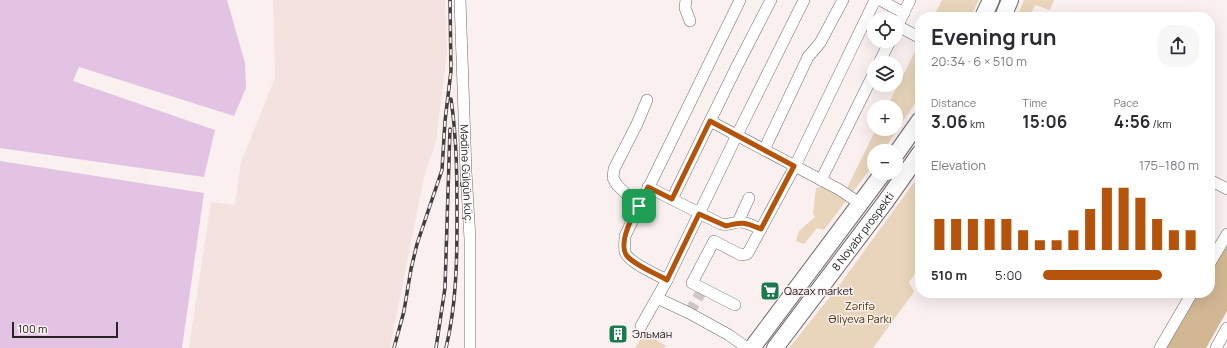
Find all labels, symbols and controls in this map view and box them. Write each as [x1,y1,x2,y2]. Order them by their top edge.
map controls [867,12,903,180]
button: locate [867,12,903,48]
text: Evening run [931,22,1056,52]
button: share [1157,25,1199,67]
text: 20:34 · 6 × 510 m [931,52,1027,70]
button: layers [867,56,903,92]
text: Distance [931,95,976,110]
text: Time [1022,95,1047,110]
text: Pace [1114,95,1139,110]
button: + [867,100,903,136]
text: 3.06 [931,110,968,133]
text: 15:06 [1022,110,1067,133]
text: 4:56 [1114,110,1150,133]
text: km [968,116,985,131]
text: /km [1150,116,1172,131]
street label: Mədinə Gülgün küç. [457,124,477,224]
button: − [867,144,903,180]
text: Elevation [931,156,986,174]
text: 175–180 m [1139,156,1199,174]
pin [622,189,656,223]
street label: 8 Noyabr prospekti [828,189,897,274]
icon: arrive [628,195,650,217]
text: 510 m [931,266,967,284]
text: 5:00 [995,266,1022,284]
supermarket icon: Qazax market [759,280,781,302]
place label: Qazax market [784,283,853,298]
park label: Zərifə Əliyeva Parkı [828,298,892,326]
scale bar [12,320,118,339]
text: 100 m [18,321,47,336]
building icon: Эльман [607,323,629,345]
place label: Эльман [632,326,672,341]

